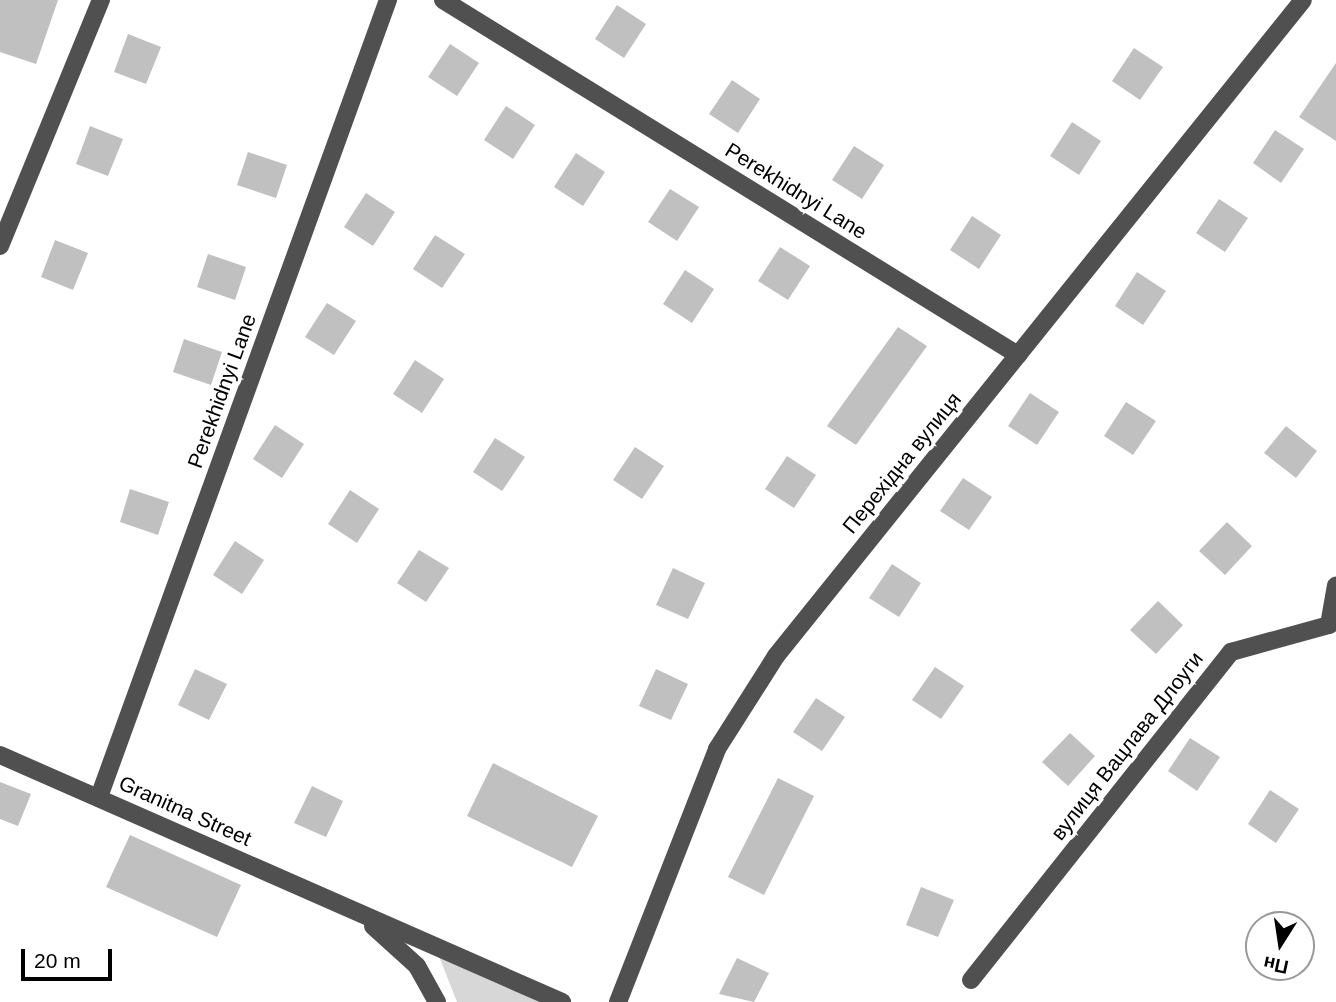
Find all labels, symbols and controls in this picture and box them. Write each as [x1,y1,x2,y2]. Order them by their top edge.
street label: Perekhidnyi Lane [721,137,871,245]
street label: Perekhidnyi Lane [182,310,262,472]
street label: Перехідна вулиця [837,387,967,539]
street label: вулиця Вацлава Длоуги [1046,647,1208,845]
street label: Granitna Street [115,771,255,851]
north arrow [1245,911,1315,981]
scale bar [24,936,116,980]
text: 20 m [34,949,81,972]
text: Пн [1261,952,1290,978]

